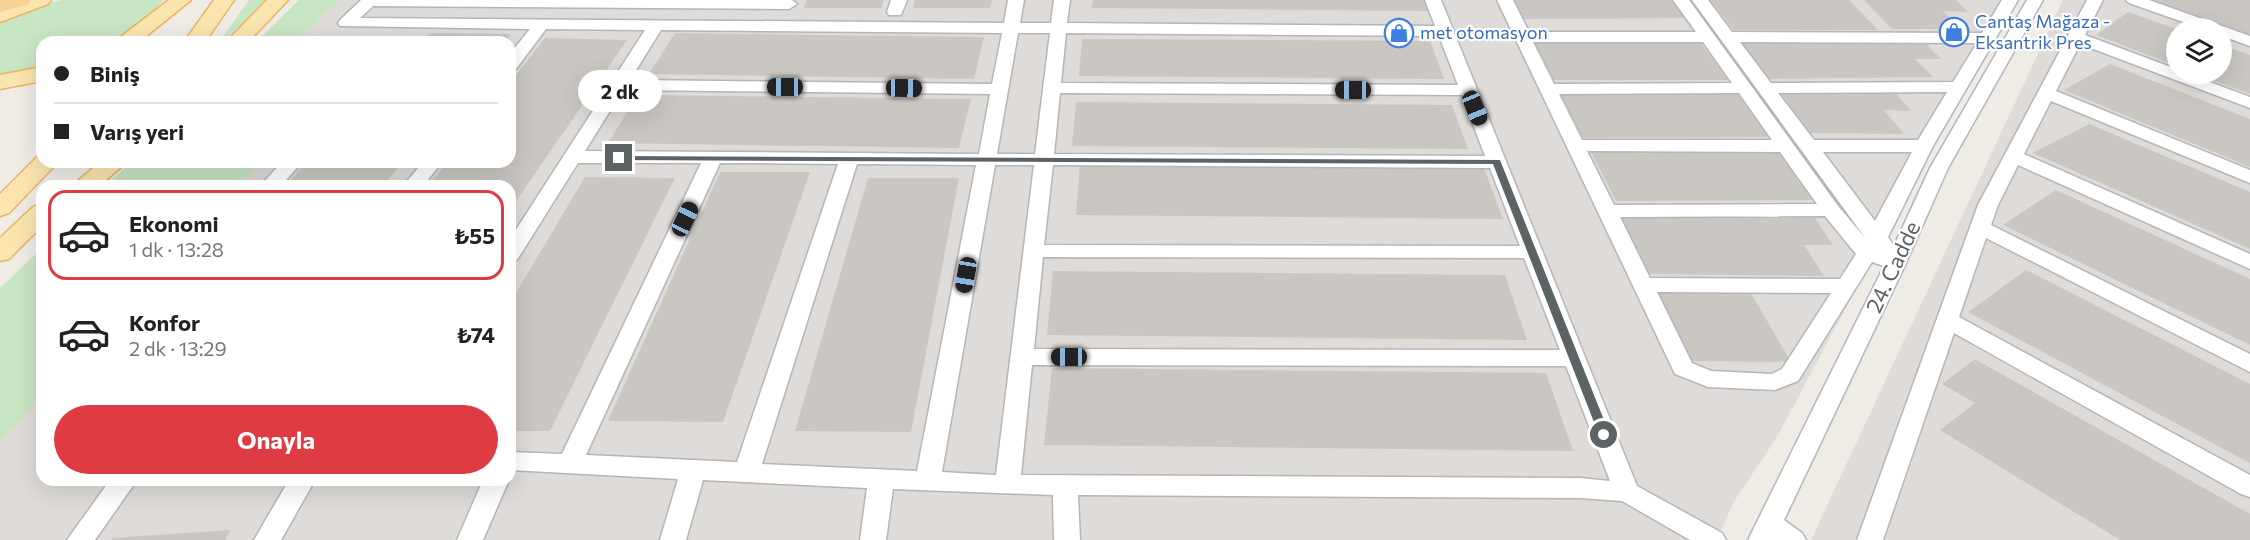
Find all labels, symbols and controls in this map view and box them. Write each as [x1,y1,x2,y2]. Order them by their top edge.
place label: Cantaş Mağaza - Eksantrik Pres [1975,10,2110,53]
shop icon: Cantaş Mağaza - Eksantrik Pres [1938,16,1970,48]
shop icon: met otomasyon [1383,17,1415,49]
map controls [2166,18,2232,84]
button: layers [2166,18,2232,84]
place label: met otomasyon [1420,21,1548,43]
text: Biniş [90,60,140,87]
callout: 2 dk [577,71,661,113]
car [767,78,803,96]
text: 2 dk [601,79,639,103]
car [886,79,922,97]
car [1335,81,1371,99]
car [1460,88,1490,128]
text: Varış yeri [90,118,184,145]
route end [605,144,632,171]
car [669,199,701,239]
icon: car [57,208,111,262]
text: Ekonomi [129,210,219,237]
street label: 24. Cadde [1860,217,1925,317]
text: ₺55 [454,222,495,249]
text: 1 dk · 13:28 [129,237,224,261]
car [954,256,978,294]
icon: car [57,307,111,361]
text: Konfor [129,309,200,336]
text: ₺74 [456,321,495,348]
text: 2 dk · 13:29 [129,336,227,360]
car [1051,348,1087,366]
button: Onayla [54,405,498,474]
route start [1590,421,1617,448]

